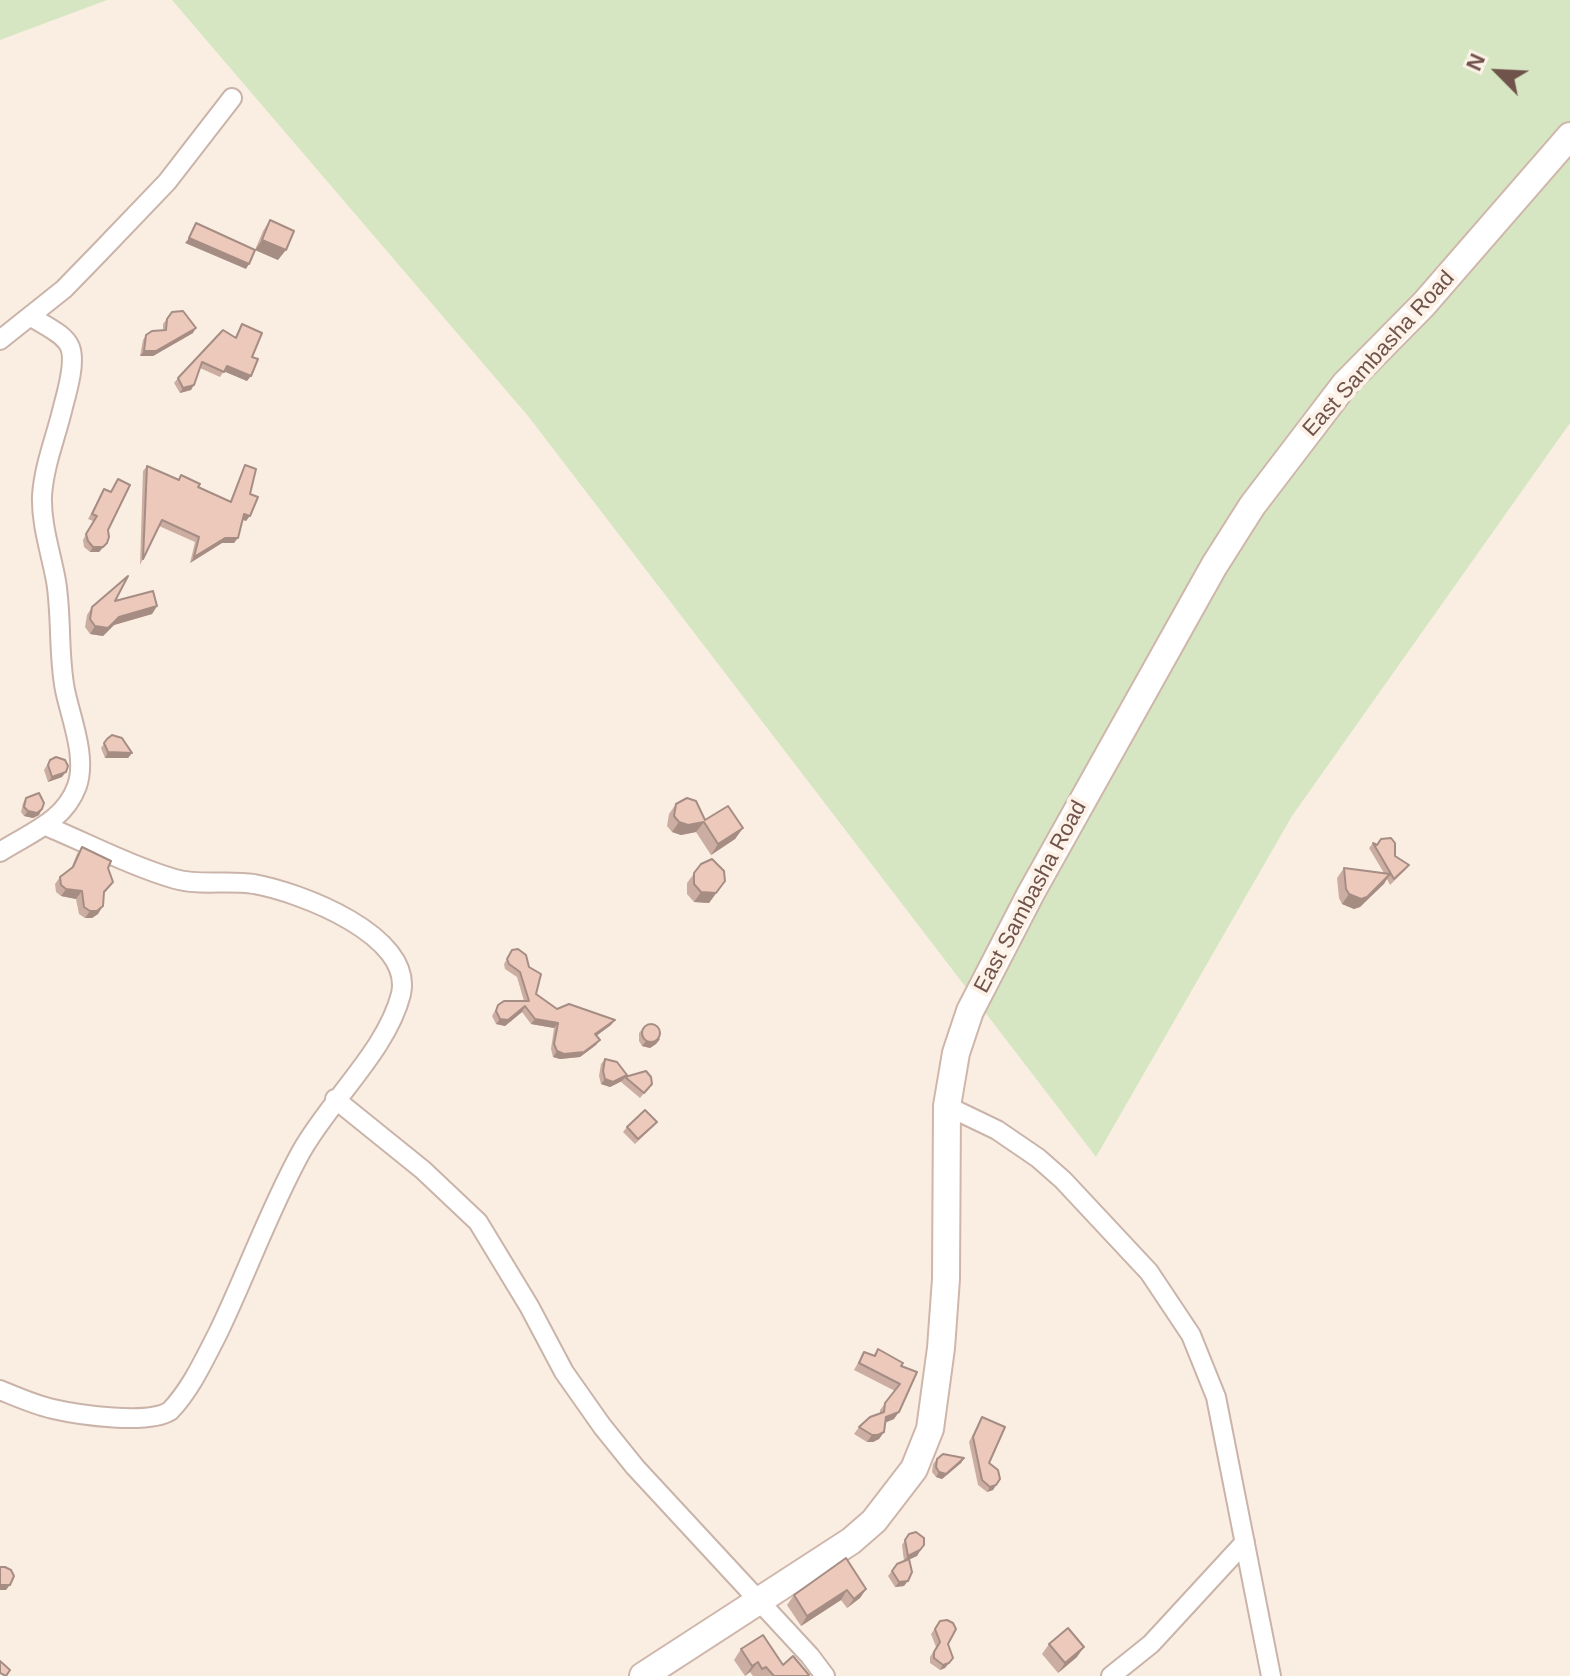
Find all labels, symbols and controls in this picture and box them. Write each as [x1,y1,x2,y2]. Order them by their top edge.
north arrow [1458,32,1538,112]
text: N [1461,50,1490,74]
street label: East Sambasha Road [1298,266,1460,442]
street label: East Sambasha Road [969,796,1093,998]

